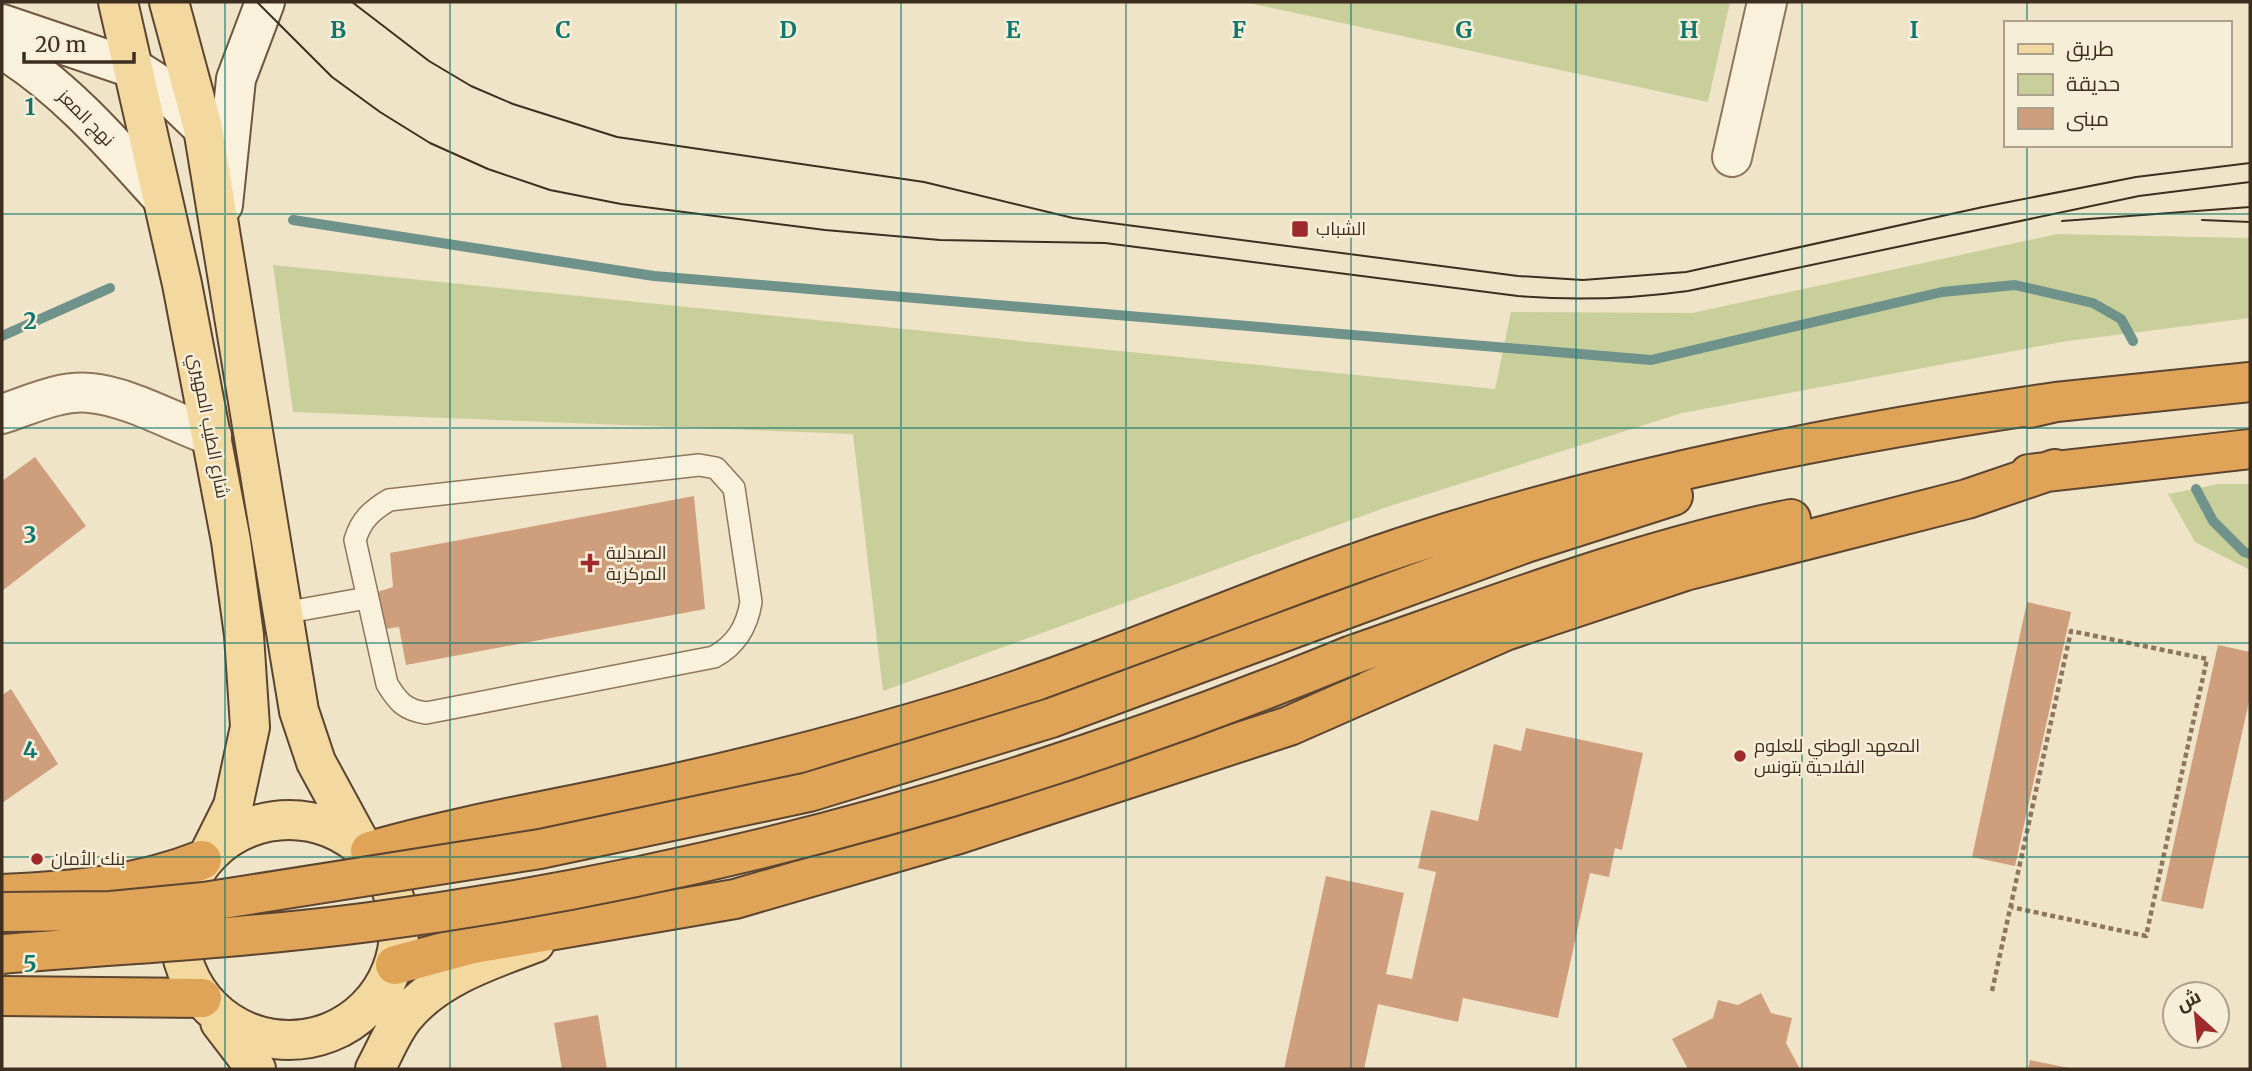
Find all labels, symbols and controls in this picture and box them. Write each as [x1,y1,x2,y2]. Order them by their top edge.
text: B [330,15,346,44]
text: C [555,15,571,44]
text: D [779,15,797,44]
text: E [1005,15,1021,44]
text: F [1232,15,1246,44]
text: G [1456,15,1473,44]
text: H [1680,15,1699,44]
text: I [1909,15,1919,44]
scale bar [24,21,135,65]
legend [2004,21,2231,147]
text: 20 m [35,31,87,58]
text: طريق [2066,35,2114,62]
text: حديقة [2066,70,2120,97]
street label: نهج المعز [52,84,120,152]
text: 1 [25,92,36,121]
text: مبنى [2066,105,2109,132]
place label: الشباب [1316,217,1366,240]
marker: الشباب [1290,219,1310,239]
text: 2 [23,306,37,335]
street label: شارع الطيب المهيري [181,351,235,501]
text: 3 [23,520,37,549]
place label: الصيدلية المركزية [606,541,667,585]
marker: الصيدلية المركزية [580,553,600,573]
place label: المعهد الوطني للعلوم الفلاحية بتونس [1754,734,1920,778]
text: 4 [23,735,38,764]
marker: المعهد الوطني للعلوم الفلاحية بتونس [1732,748,1748,764]
place label: بنك الأمان [51,847,125,870]
marker: بنك الأمان [29,851,45,867]
text: 5 [23,949,37,978]
north arrow [2161,980,2231,1050]
text: ش [2172,984,2205,1016]

